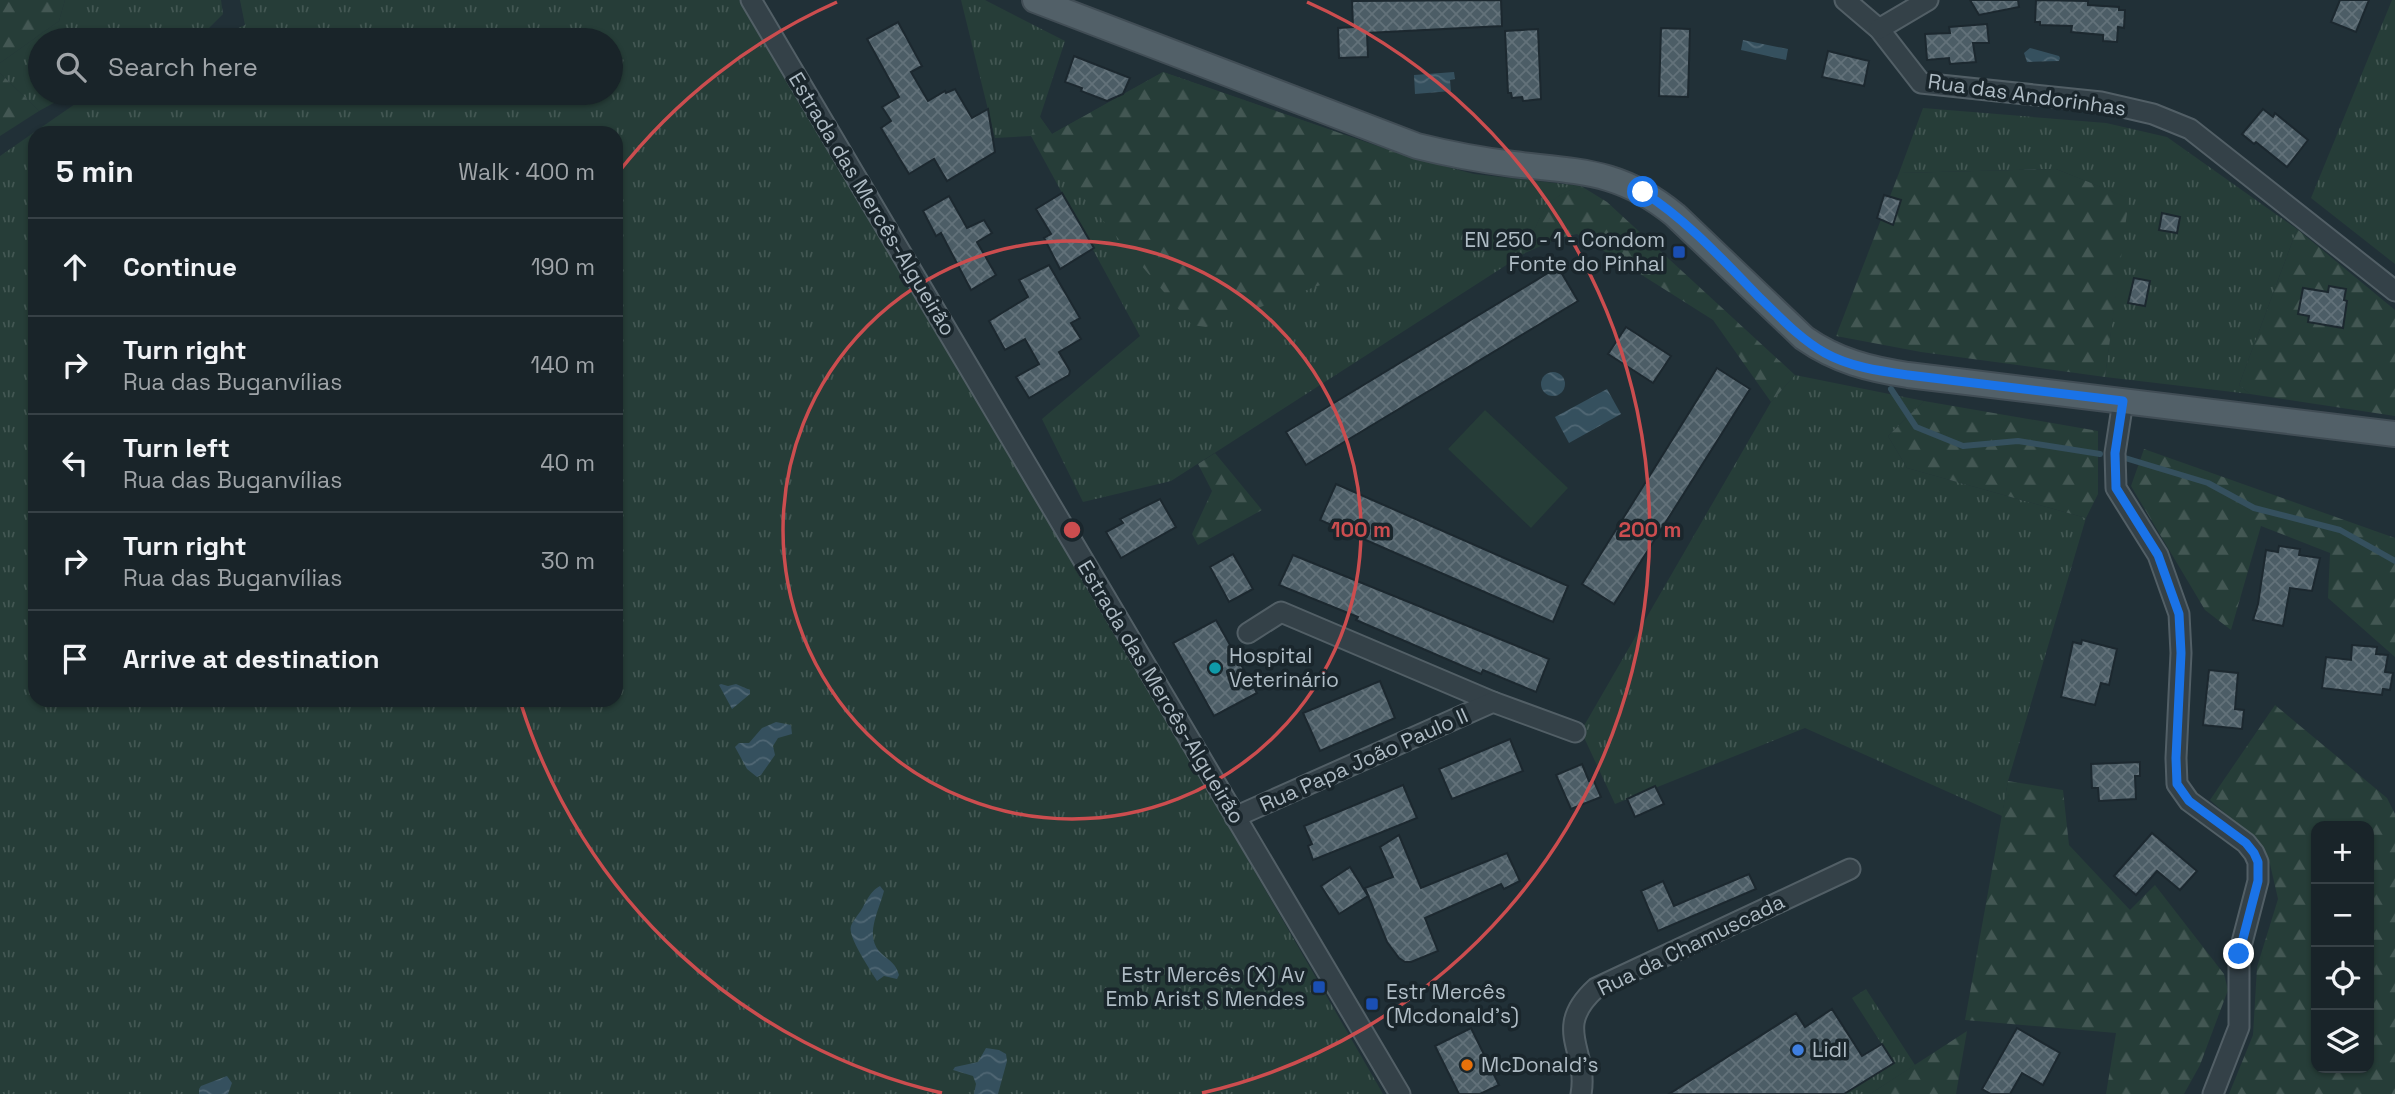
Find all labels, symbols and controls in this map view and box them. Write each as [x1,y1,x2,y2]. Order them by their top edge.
search box [28,28,623,105]
icon: search [52,48,90,86]
text: Search here [108,50,258,84]
street label: Estrada das Mercês-Algueirão [783,67,962,340]
street label: Rua das Andorinhas [1926,67,2128,122]
text: 5 min [56,152,134,191]
text: Walk · 400 m [458,157,595,187]
route start [1627,176,1658,207]
place label: EN 250 - 1 - Condom Fonte do Pinhal [1464,226,1665,277]
marker: EN 250 - 1 - Condom Fonte do Pinhal [1671,244,1687,260]
icon: ahead [56,248,94,286]
text: Continue [123,250,237,284]
text: 190 m [531,252,595,282]
text: Turn right [123,333,247,367]
icon: right [56,346,94,384]
text: 140 m [531,350,595,380]
text: Rua das Buganvílias [123,367,342,397]
text: Turn left [123,431,230,465]
icon: left [56,444,94,482]
text: 40 m [540,448,595,478]
text: Rua das Buganvílias [123,465,342,495]
text: 100 m [1331,516,1391,543]
text: 200 m [1619,516,1681,543]
centre of rings [1060,518,1084,542]
text: Turn right [123,529,247,563]
icon: right [56,542,94,580]
text: 30 m [541,546,595,576]
street label: Estrada das Mercês-Algueirão [1072,555,1251,828]
text: Rua das Buganvílias [123,563,342,593]
icon: arrive [56,640,94,678]
text: Arrive at destination [123,642,380,676]
place label: Hospital Veterinário [1229,642,1339,693]
marker: Hospital Veterinário [1207,660,1223,676]
street label: Rua Papa João Paulo II [1256,701,1472,818]
map controls [2311,821,2374,1073]
button: + [2311,821,2374,884]
button: − [2311,884,2374,947]
street label: Rua da Chamuscada [1593,888,1789,1002]
route end [2223,938,2254,969]
button: locate [2311,947,2374,1010]
place label: Estr Mercês (X) Av Emb Arist S Mendes [1106,961,1305,1012]
place label: Estr Mercês (Mcdonald's) [1386,978,1519,1029]
marker: Estr Mercês (X) Av Emb Arist S Mendes [1311,979,1327,995]
marker: Estr Mercês (Mcdonald's) [1364,996,1380,1012]
button: layers [2311,1010,2374,1073]
place label: Lidl [1812,1036,1847,1063]
marker: Lidl [1790,1042,1806,1058]
place label: McDonald's [1481,1051,1599,1078]
marker: McDonald's [1459,1057,1475,1073]

